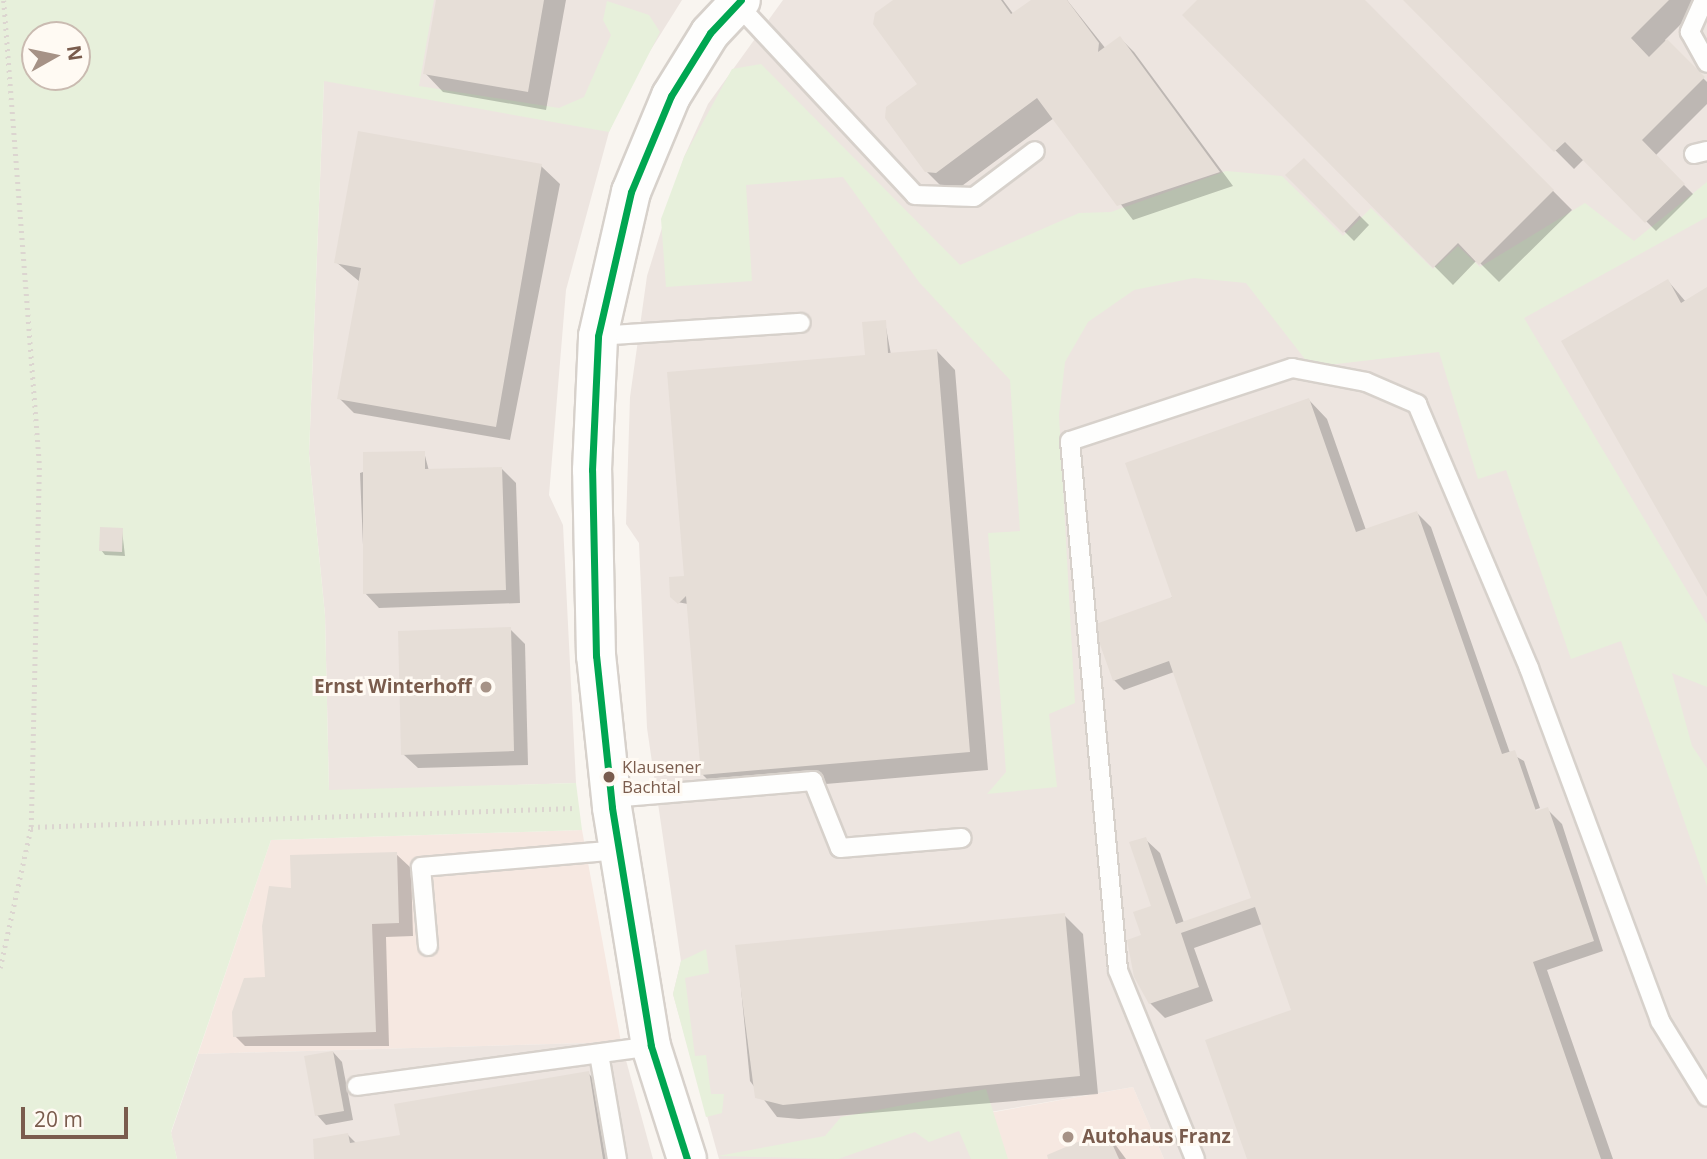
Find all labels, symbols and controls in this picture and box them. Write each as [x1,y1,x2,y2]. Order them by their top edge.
north arrow [21,21,91,91]
text: N [61,43,89,63]
place label: Ernst Winterhoff [314,676,472,698]
marker: Ernst Winterhoff [478,679,494,695]
place label: Klausener Bachtal [622,757,701,797]
marker: Klausener Bachtal [602,770,616,784]
scale bar [24,1092,131,1136]
text: 20 m [34,1105,83,1133]
place label: Autohaus Franz [1082,1126,1231,1148]
marker: Autohaus Franz [1060,1129,1076,1145]

